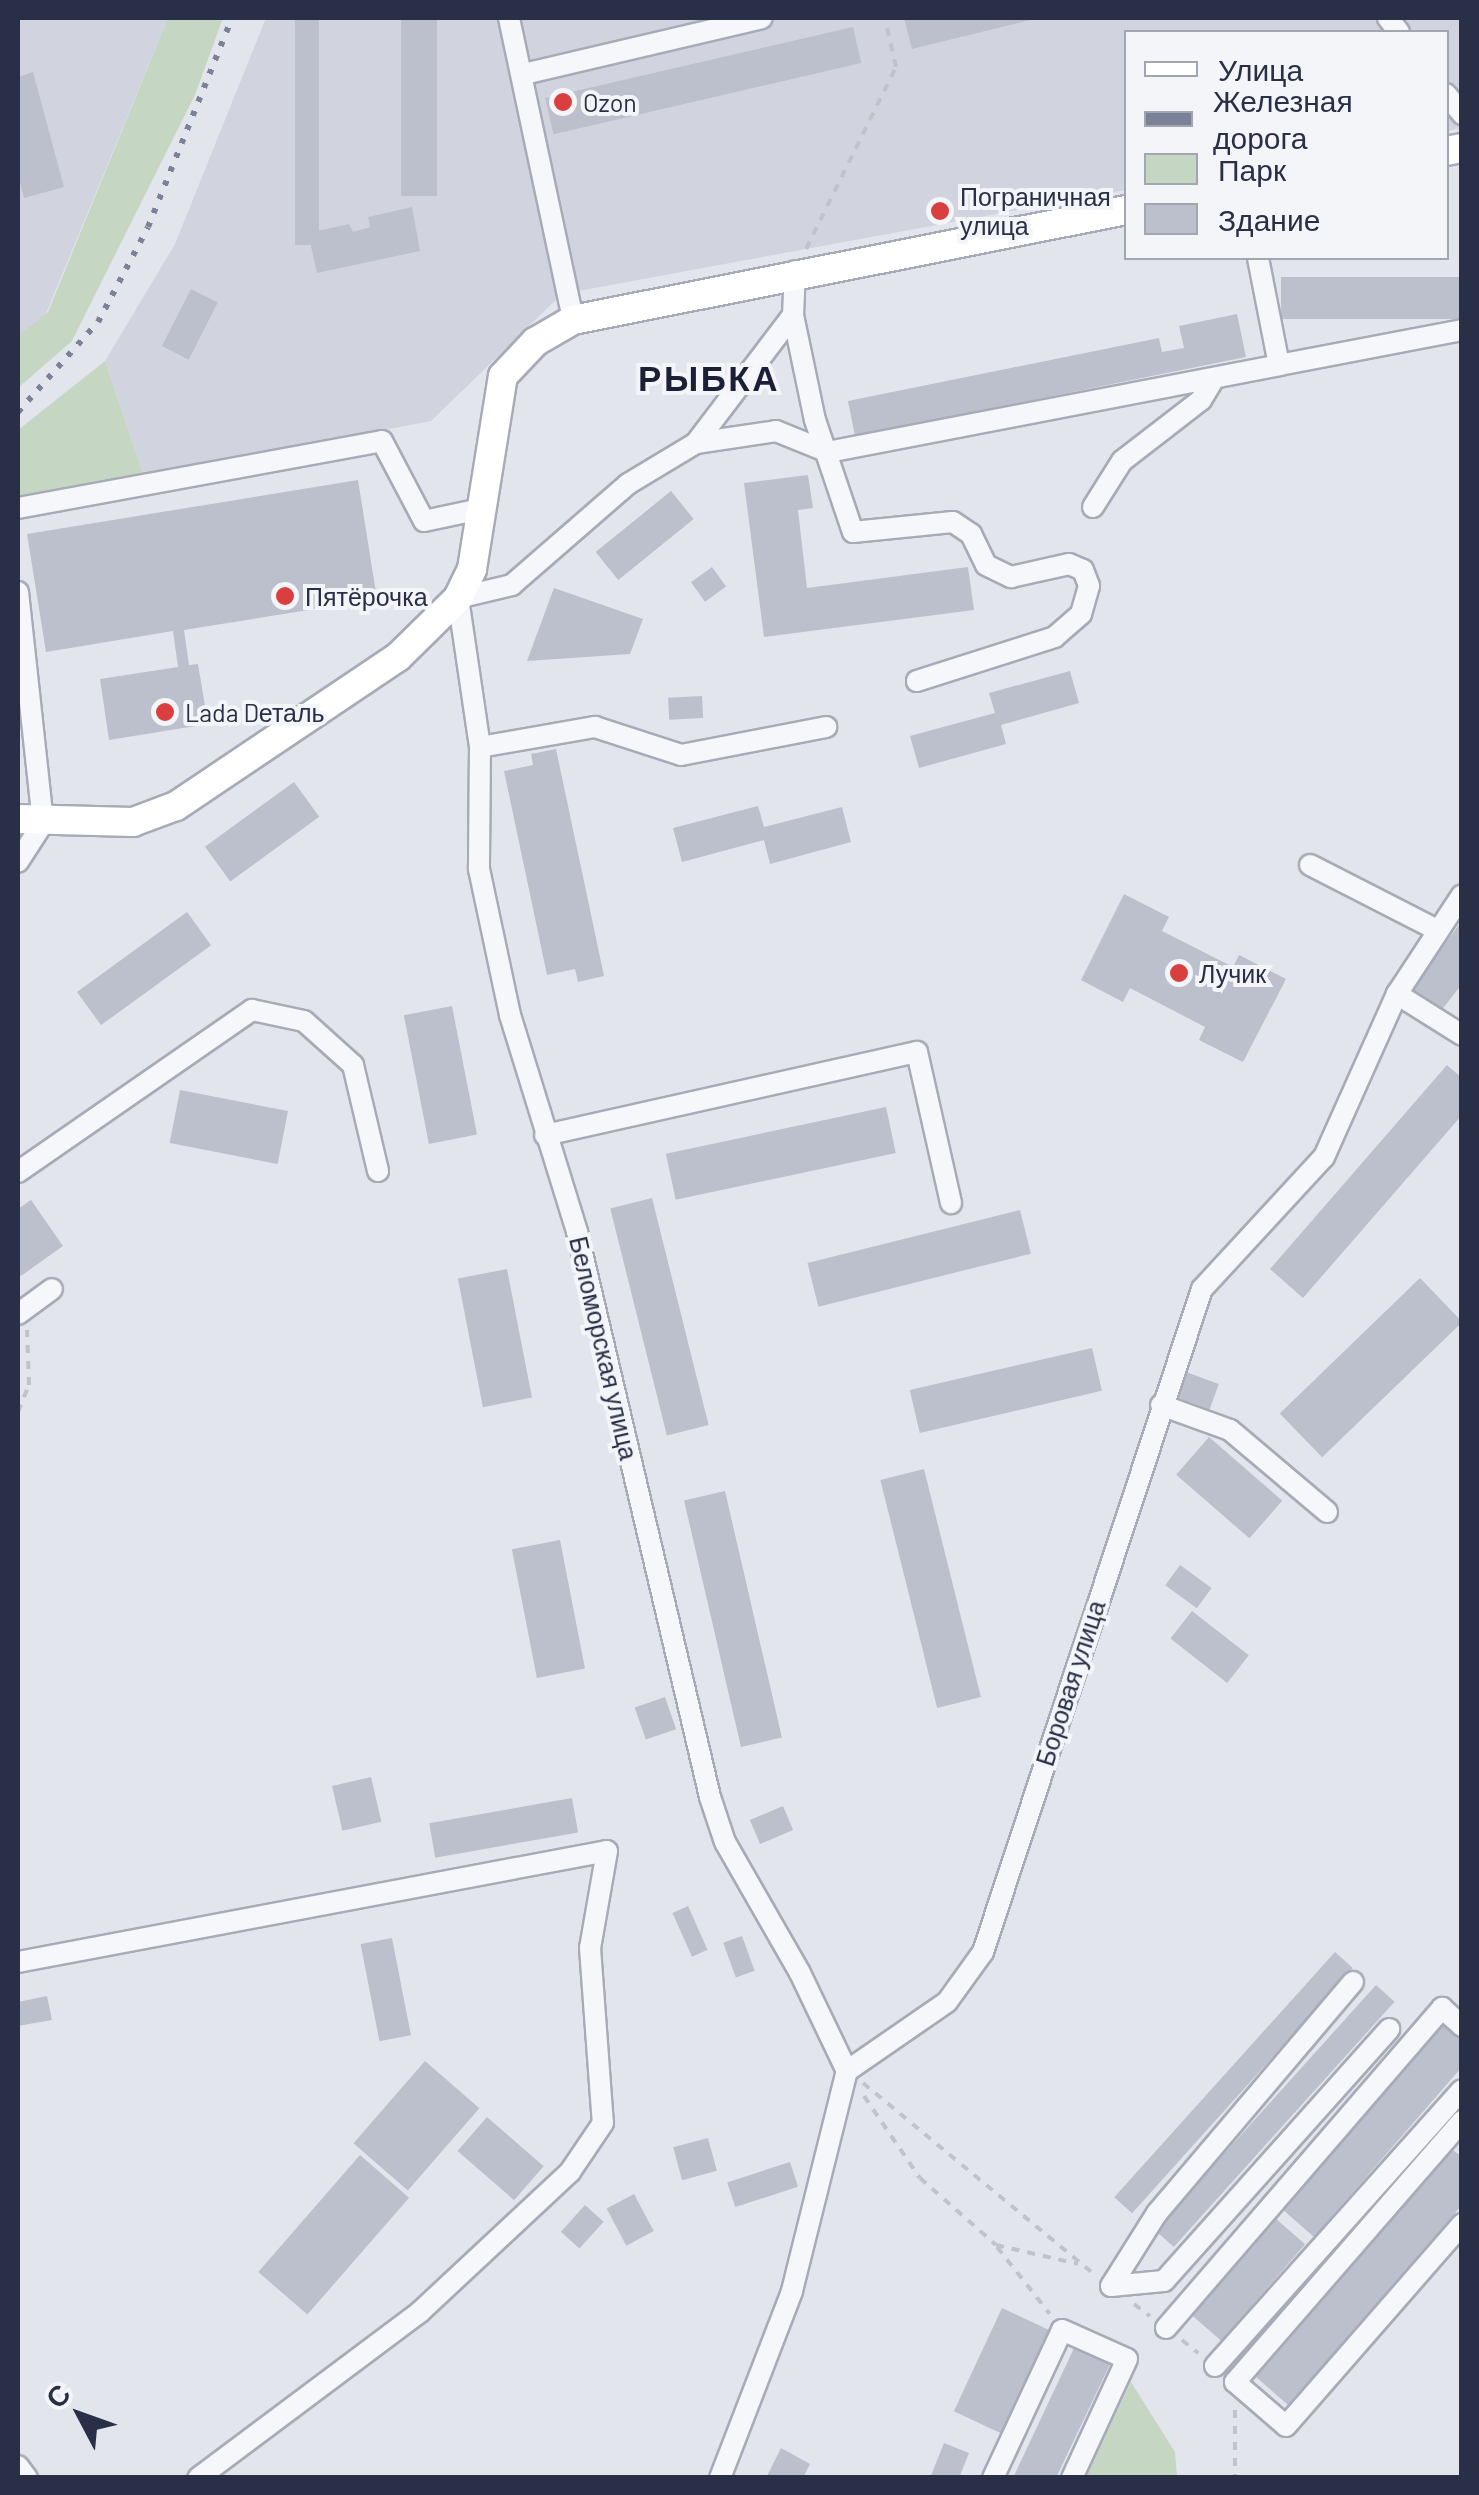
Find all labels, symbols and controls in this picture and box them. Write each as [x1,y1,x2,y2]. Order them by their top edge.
legend [1124,30,1449,260]
text: Улица [1218,51,1303,87]
text: Железная дорога [1213,82,1353,155]
place label: Ozon [583,87,637,117]
marker: Ozon [552,91,574,113]
text: Парк [1218,151,1286,187]
place label: Пограничная улица [960,182,1111,241]
marker: Пограничная улица [929,200,951,222]
text: Здание [1218,201,1320,237]
district label: РЫБКА [638,356,780,398]
place label: Пятёрочка [305,581,428,611]
marker: Пятёрочка [274,585,296,607]
place label: Lada Dеталь [185,697,325,727]
marker: Lada Dеталь [154,701,176,723]
place label: Лучик [1199,958,1266,988]
marker: Лучик [1168,962,1190,984]
street label: Беломорская улица [564,1233,644,1463]
street label: Боровая улица [1029,1596,1111,1770]
north arrow [30,2365,130,2465]
text: С [38,2377,77,2414]

